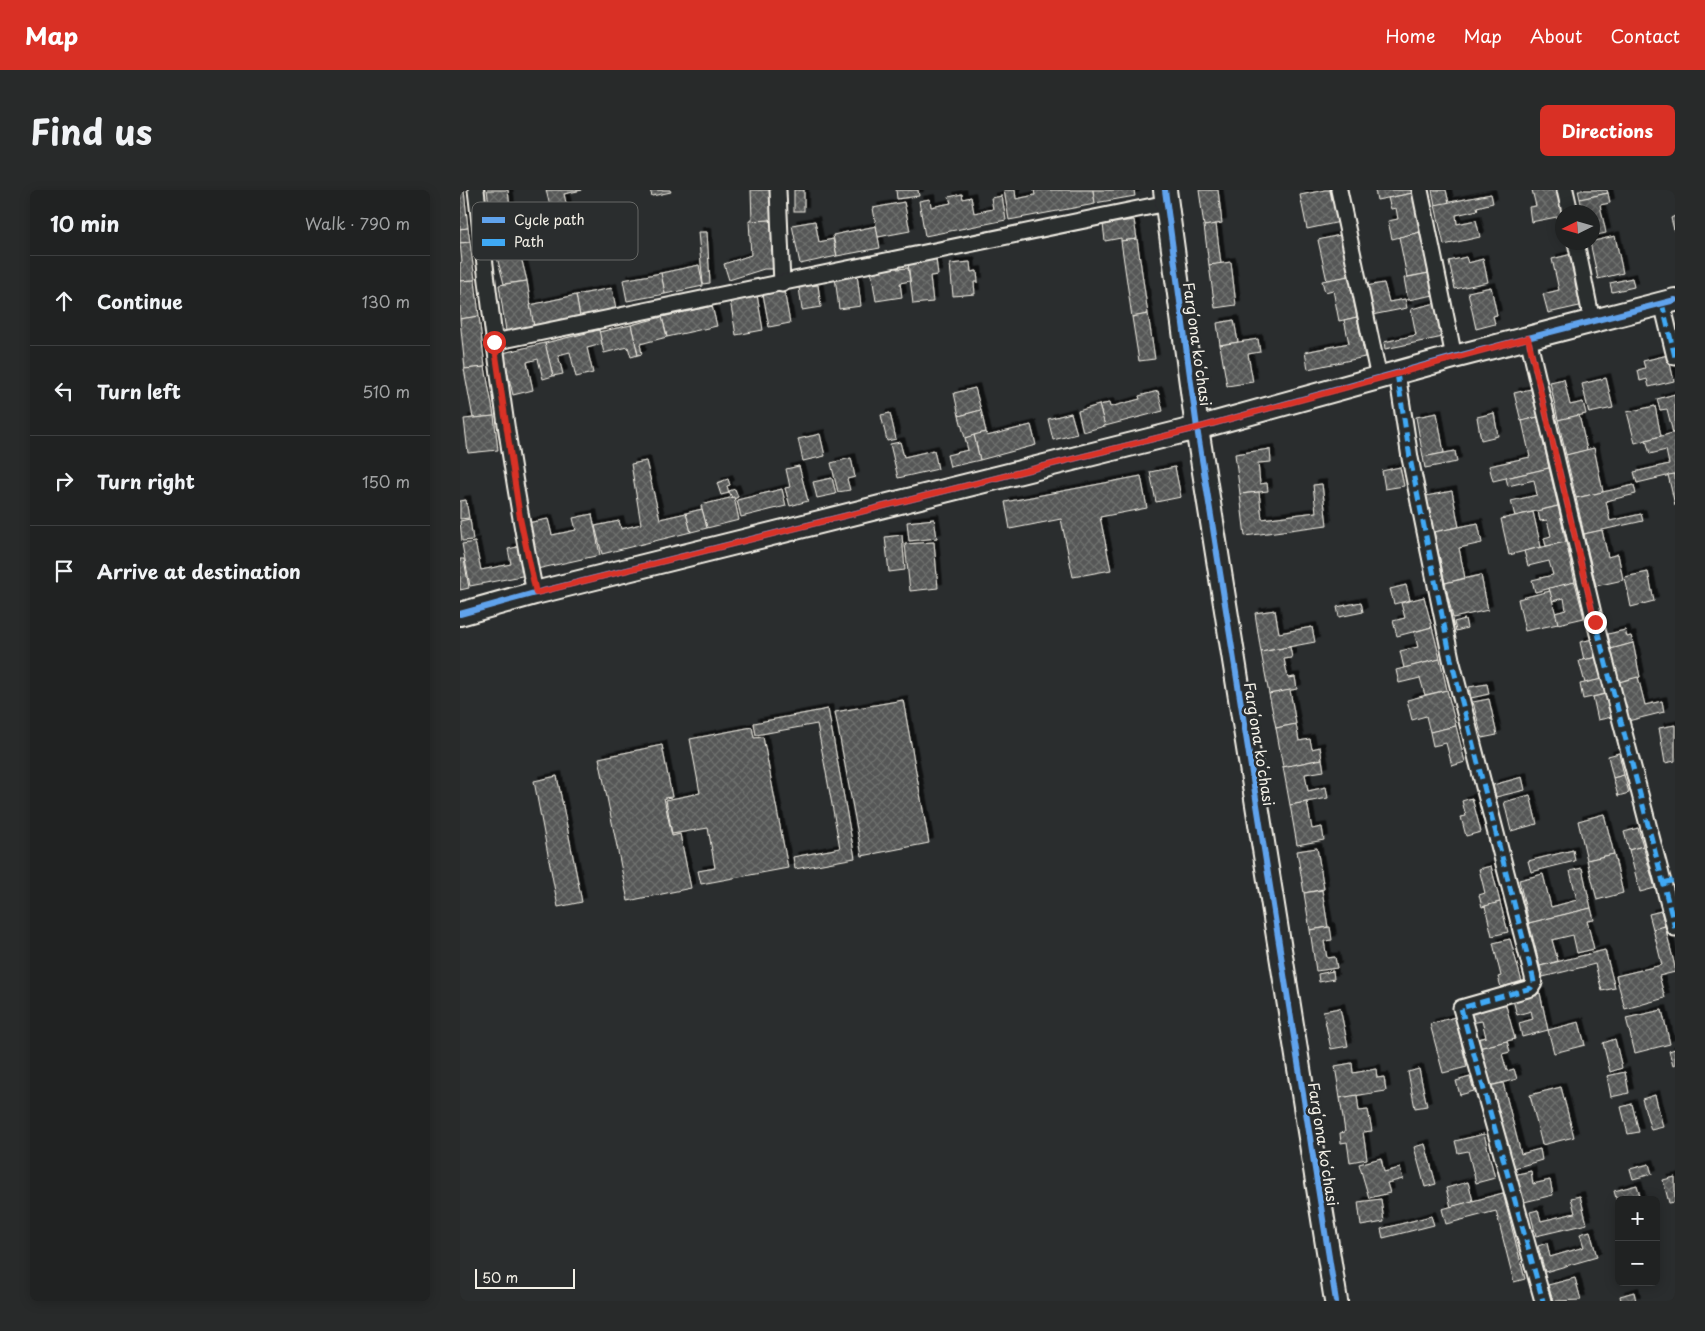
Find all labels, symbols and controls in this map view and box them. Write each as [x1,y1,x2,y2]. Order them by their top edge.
text: Map [25,17,78,53]
text: Home [1385,22,1435,49]
text: Map [1463,22,1502,49]
text: About [1530,22,1582,49]
text: Contact [1610,22,1680,49]
text: Find us [30,104,152,157]
button: Directions [1540,105,1675,156]
legend [472,202,638,260]
north arrow [1555,205,1600,250]
text: 10 min [50,207,120,239]
text: Cycle path [514,209,585,230]
text: Walk · 790 m [305,211,410,235]
text: Path [514,231,544,252]
street label: Fargʻona koʻchasi [1178,281,1218,407]
icon: ahead [50,287,78,315]
text: Continue [97,287,183,315]
text: 130 m [362,289,410,313]
route start [483,331,506,354]
icon: left [50,377,78,405]
text: Turn left [97,377,181,405]
text: 510 m [362,379,410,403]
icon: right [50,467,78,495]
text: Turn right [97,467,195,495]
text: 150 m [362,469,410,493]
icon: arrive [50,557,78,585]
text: Arrive at destination [97,557,301,585]
route end [1584,611,1607,634]
street label: Fargʻona koʻchasi [1239,681,1281,807]
street label: Fargʻona koʻchasi [1303,1081,1345,1207]
map controls [1615,1196,1660,1286]
button: + [1615,1196,1660,1241]
button: − [1615,1241,1660,1286]
scale bar [475,1266,575,1289]
text: 50 m [482,1267,518,1288]

